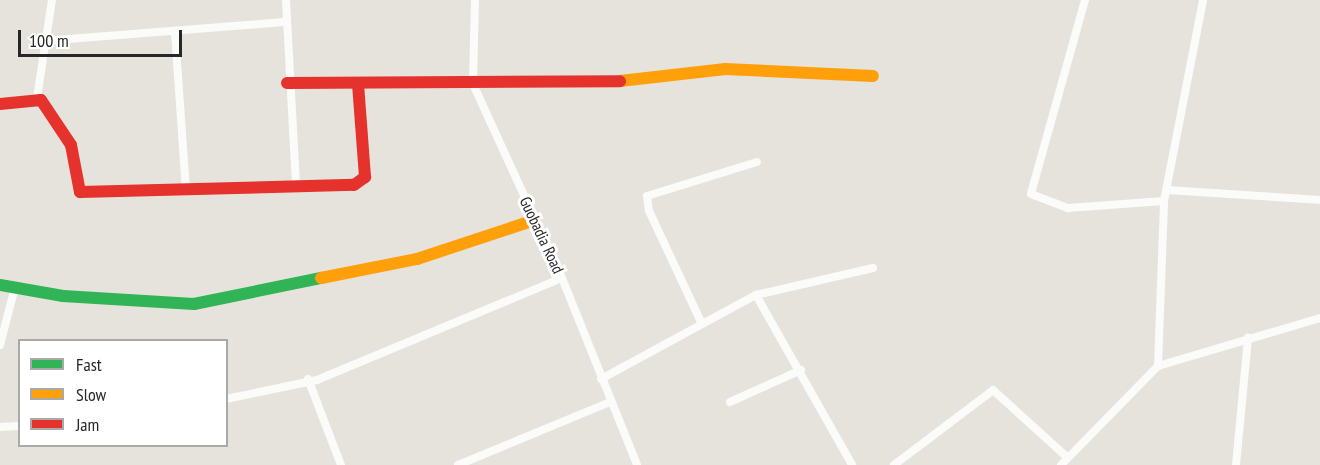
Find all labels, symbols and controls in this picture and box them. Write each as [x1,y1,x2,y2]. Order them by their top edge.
scale bar [21,18,184,56]
text: 100 m [29,29,69,52]
street label: Guobadia Road [516,194,568,276]
legend [18,339,228,447]
text: Fast [76,353,102,376]
text: Slow [76,383,106,406]
text: Jam [76,413,99,436]

